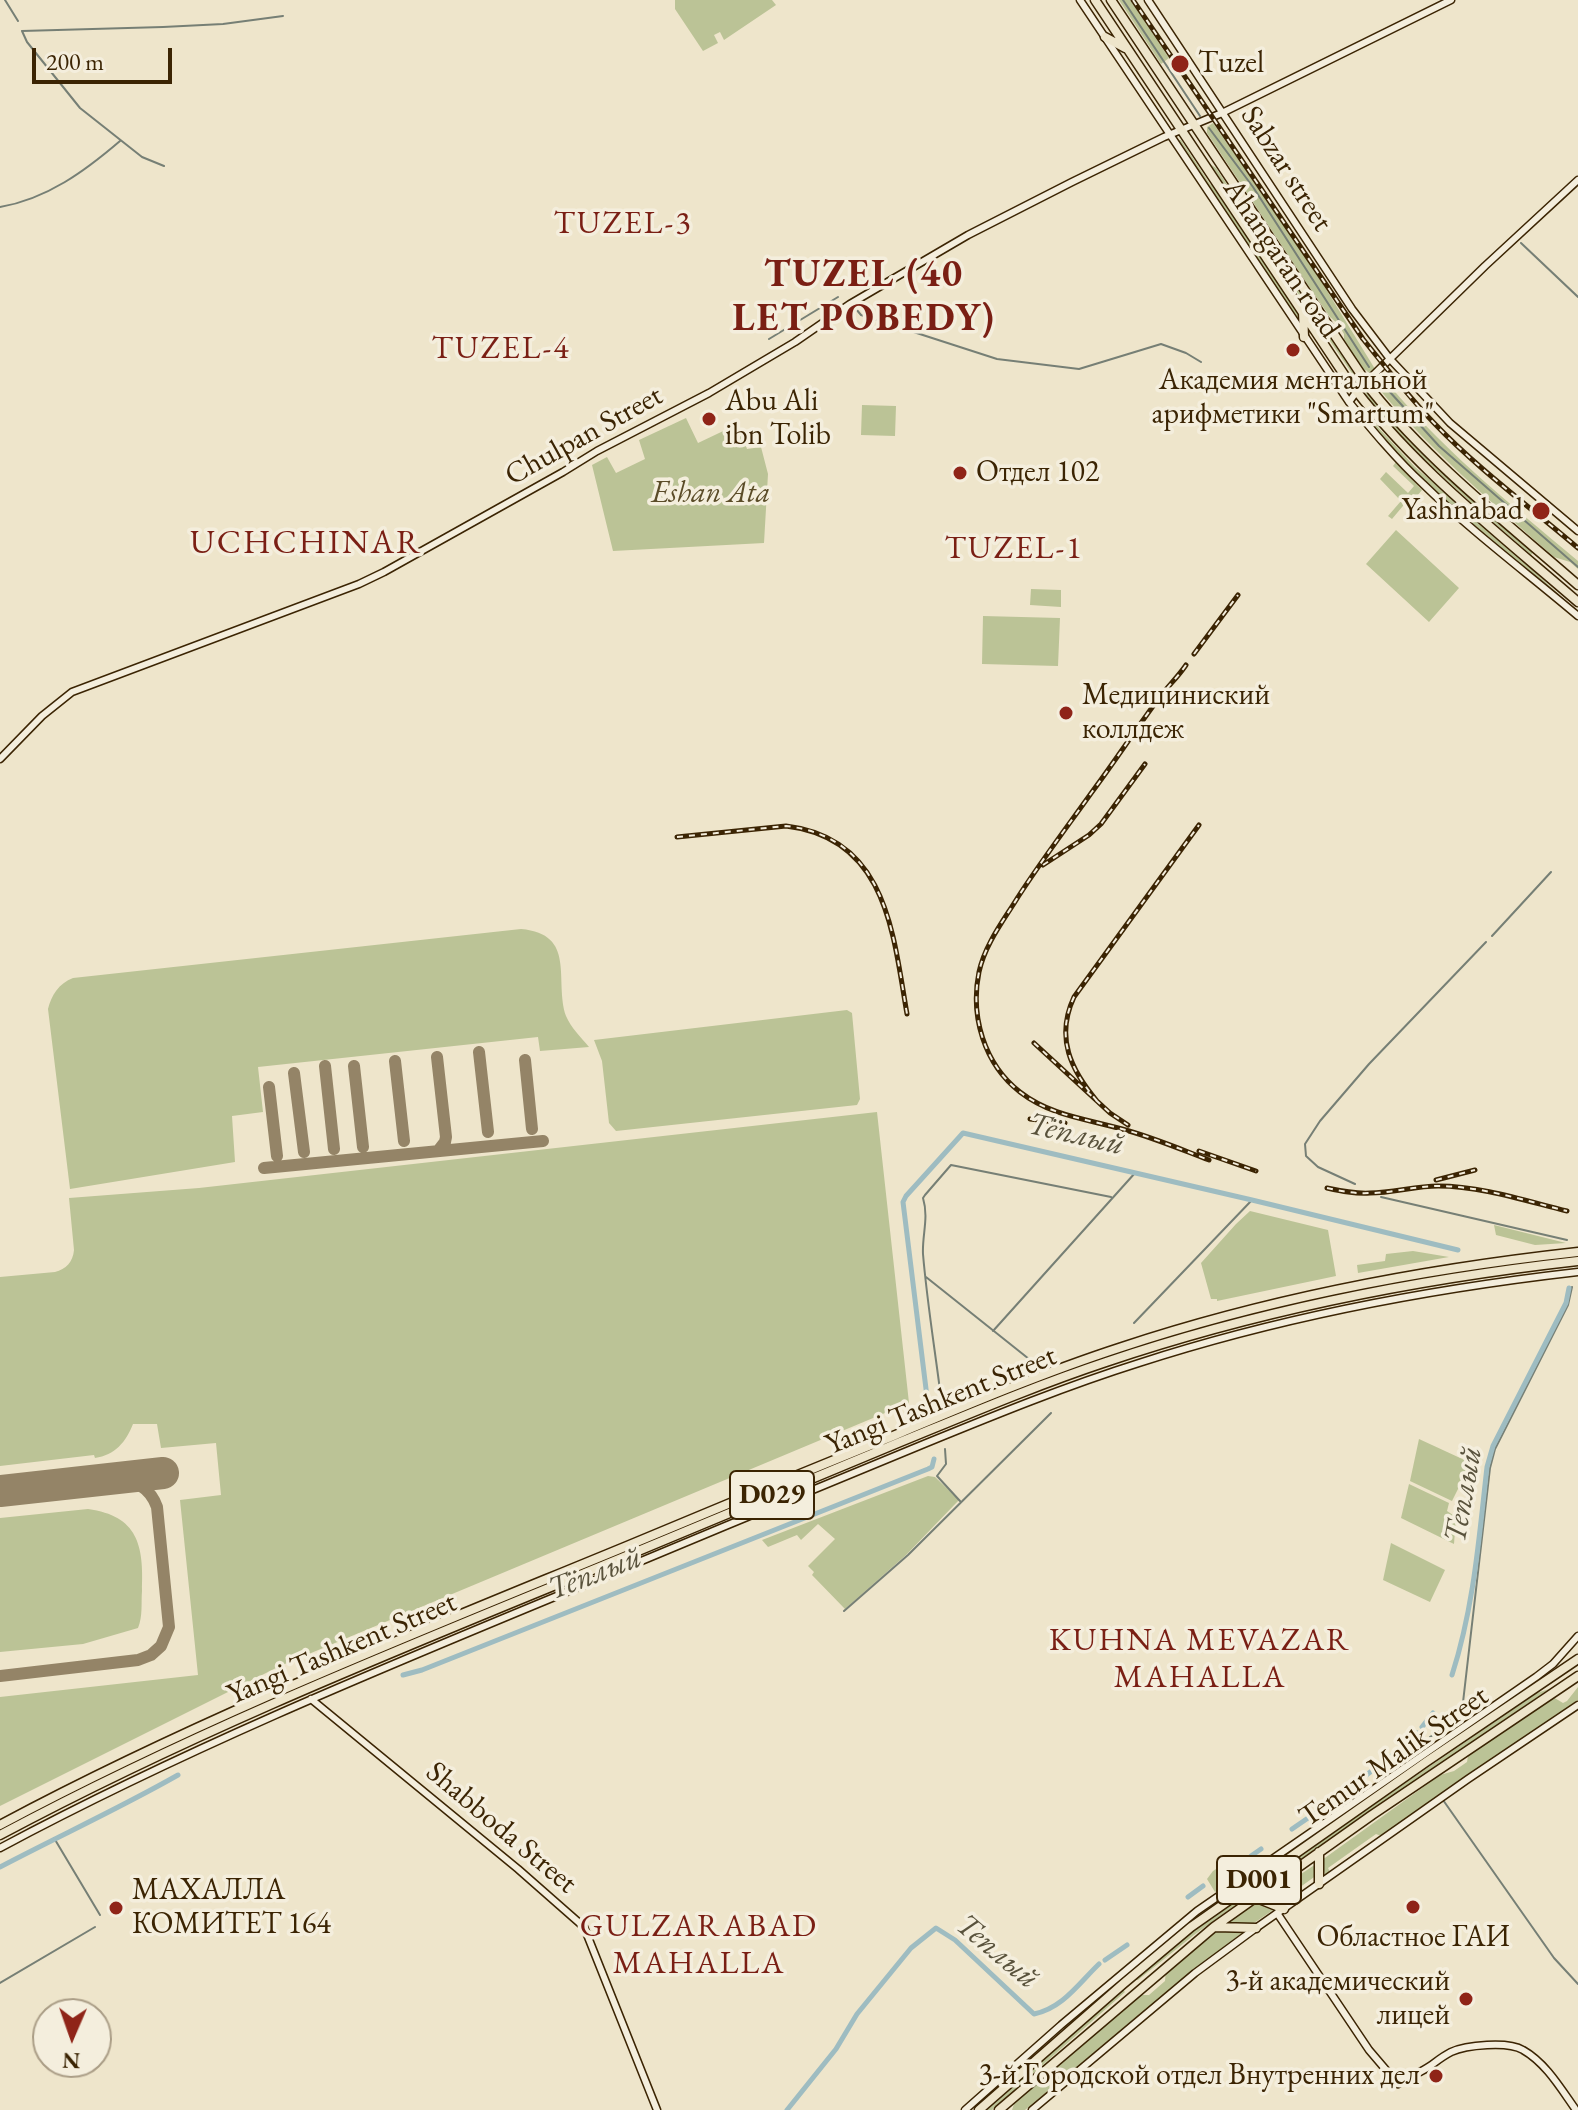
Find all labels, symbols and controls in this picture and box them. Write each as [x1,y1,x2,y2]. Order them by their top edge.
scale bar [36,32,176,82]
text: 200 m [46,46,104,77]
place label: Tuzel [1198,46,1264,82]
marker: Tuzel [1169,53,1191,75]
street label: Sabzar street [1232,100,1340,238]
street label: Ahangaran road [1215,173,1347,345]
district label: TUZEL-3 [553,205,693,243]
district label: TUZEL (40 LET POBEDY) [732,253,996,342]
district label: TUZEL-4 [431,330,571,368]
marker: Академия ментальной арифметики "Smartum" [1284,341,1302,359]
place label: Академия ментальной арифметики "Smartum" [1151,363,1435,434]
street label: Chulpan Street [499,378,669,494]
place label: Abu Ali ibn Tolib [725,384,831,454]
marker: Abu Ali ibn Tolib [700,410,718,428]
place label: Отдел 102 [976,455,1099,491]
marker: Отдел 102 [951,464,969,482]
park label: Eshan Аta [652,476,770,512]
place label: Yashnabad [1402,493,1523,529]
marker: Yashnabad [1530,500,1552,522]
district label: UCHCHINAR [190,524,422,564]
district label: TUZEL-1 [944,530,1084,568]
place label: Медициниский коллдеж [1082,678,1270,748]
marker: Медициниский коллдеж [1057,704,1075,722]
water label: Тёплый [1024,1105,1128,1165]
street label: Yangi Tashkent Street [820,1338,1062,1464]
water label: Теплый [1437,1444,1491,1546]
road number: D029 [730,1471,814,1519]
water label: Тёплый [543,1539,647,1609]
street label: Yangi Tashkent Street [222,1584,462,1714]
district label: KUHNA MEVAZAR MAHALLA [1049,1622,1351,1697]
street label: Temur Malik Street [1292,1678,1496,1836]
street label: Shabboda Street [418,1754,584,1902]
road number: D001 [1217,1856,1301,1904]
place label: МАХАЛЛА КОМИТЕТ 164 [132,1873,331,1944]
marker: Областное ГАИ [1404,1898,1422,1916]
marker: МАХАЛЛА КОМИТЕТ 164 [107,1899,125,1917]
water label: Теплый [948,1906,1046,1998]
district label: GULZARABAD MAHALLA [580,1908,818,1983]
place label: Областное ГАИ [1316,1920,1510,1956]
place label: 3-й академический лицей [1225,1964,1450,2034]
marker: 3-й академический лицей [1457,1990,1475,2008]
north arrow [32,1998,112,2078]
text: N [62,2046,81,2075]
place label: 3-й Городской отдел Внутренних дел [978,2058,1420,2094]
marker: 3-й Городской отдел Внутренних дел [1427,2067,1445,2085]

